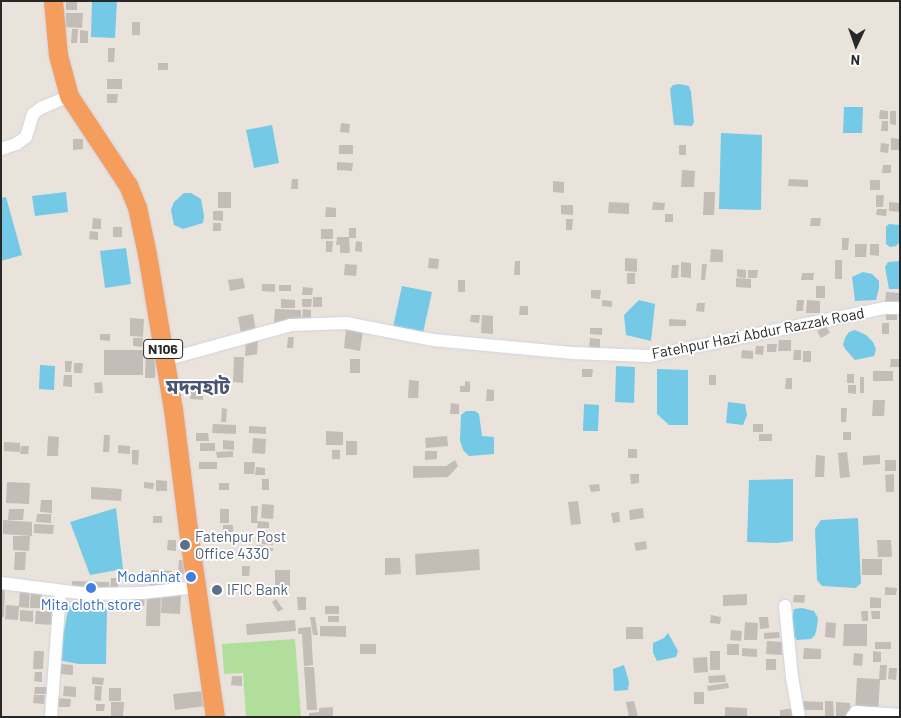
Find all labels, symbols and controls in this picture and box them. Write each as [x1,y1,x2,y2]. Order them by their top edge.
north arrow [831,20,881,70]
text: N [850,52,860,69]
street label: Fatehpur Hazi Abdur Razzak Road [650,304,866,362]
road number: N106 [143,338,183,360]
district label: মদনহাট [166,374,230,398]
place label: Fatehpur Post Office 4330 [195,527,286,562]
marker: Fatehpur Post Office 4330 [179,539,191,551]
place label: Modanhat [117,568,181,586]
marker: Modanhat [185,571,197,583]
place label: IFIC Bank [227,581,288,599]
marker: Mita cloth store [85,582,97,594]
marker: IFIC Bank [211,584,223,596]
place label: Mita cloth store [41,596,141,614]

